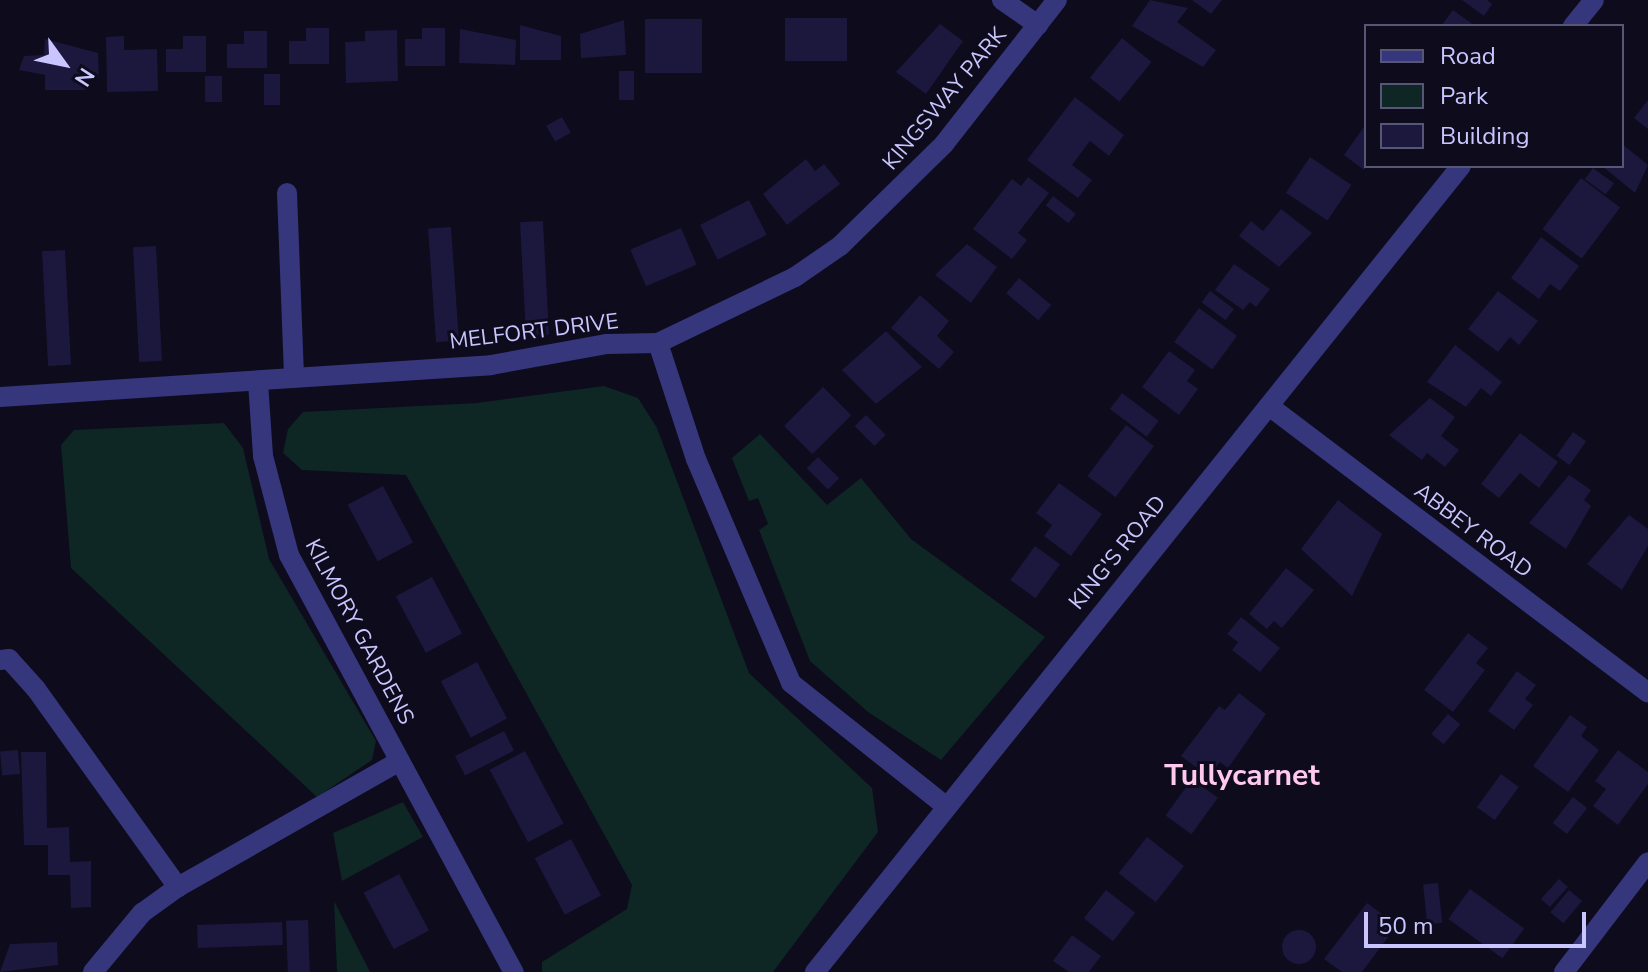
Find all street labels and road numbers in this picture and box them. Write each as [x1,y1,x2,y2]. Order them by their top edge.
street label: KINGSWAY PARK [878,22,1012,176]
street label: MELFORT DRIVE [448,309,620,355]
street label: ABBEY ROAD [1409,478,1537,584]
street label: KING'S ROAD [1064,491,1172,615]
street label: KILMORY GARDENS [299,535,419,729]

